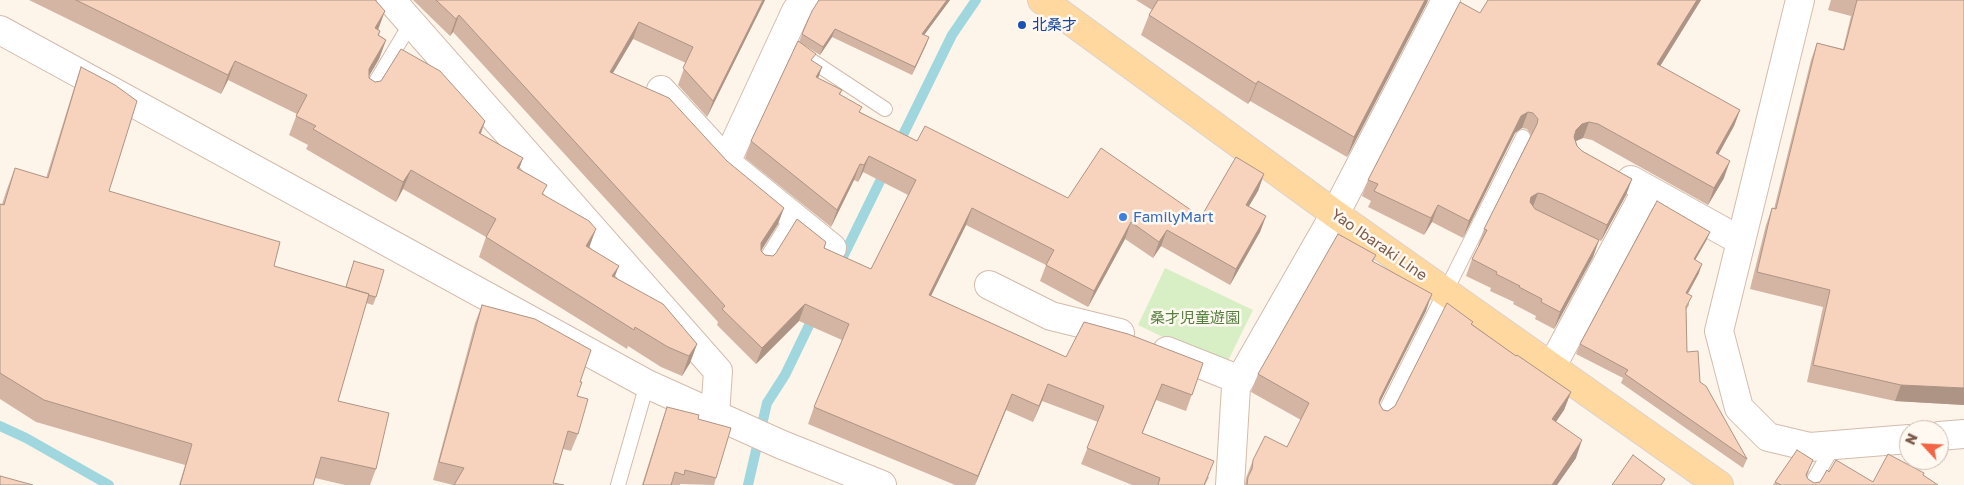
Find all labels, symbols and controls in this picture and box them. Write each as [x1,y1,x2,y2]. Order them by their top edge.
place label: 北桑才 [1032,16,1077,34]
marker: 北桑才 [1016,19,1028,31]
street label: Yao Ibaraki Line [1328,205,1430,285]
place label: FamilyMart [1133,208,1214,226]
marker: FamilyMart [1117,211,1129,223]
park label: 桑才児童遊園 [1150,309,1240,327]
north arrow [1899,420,1949,470]
text: N [1901,430,1921,447]

